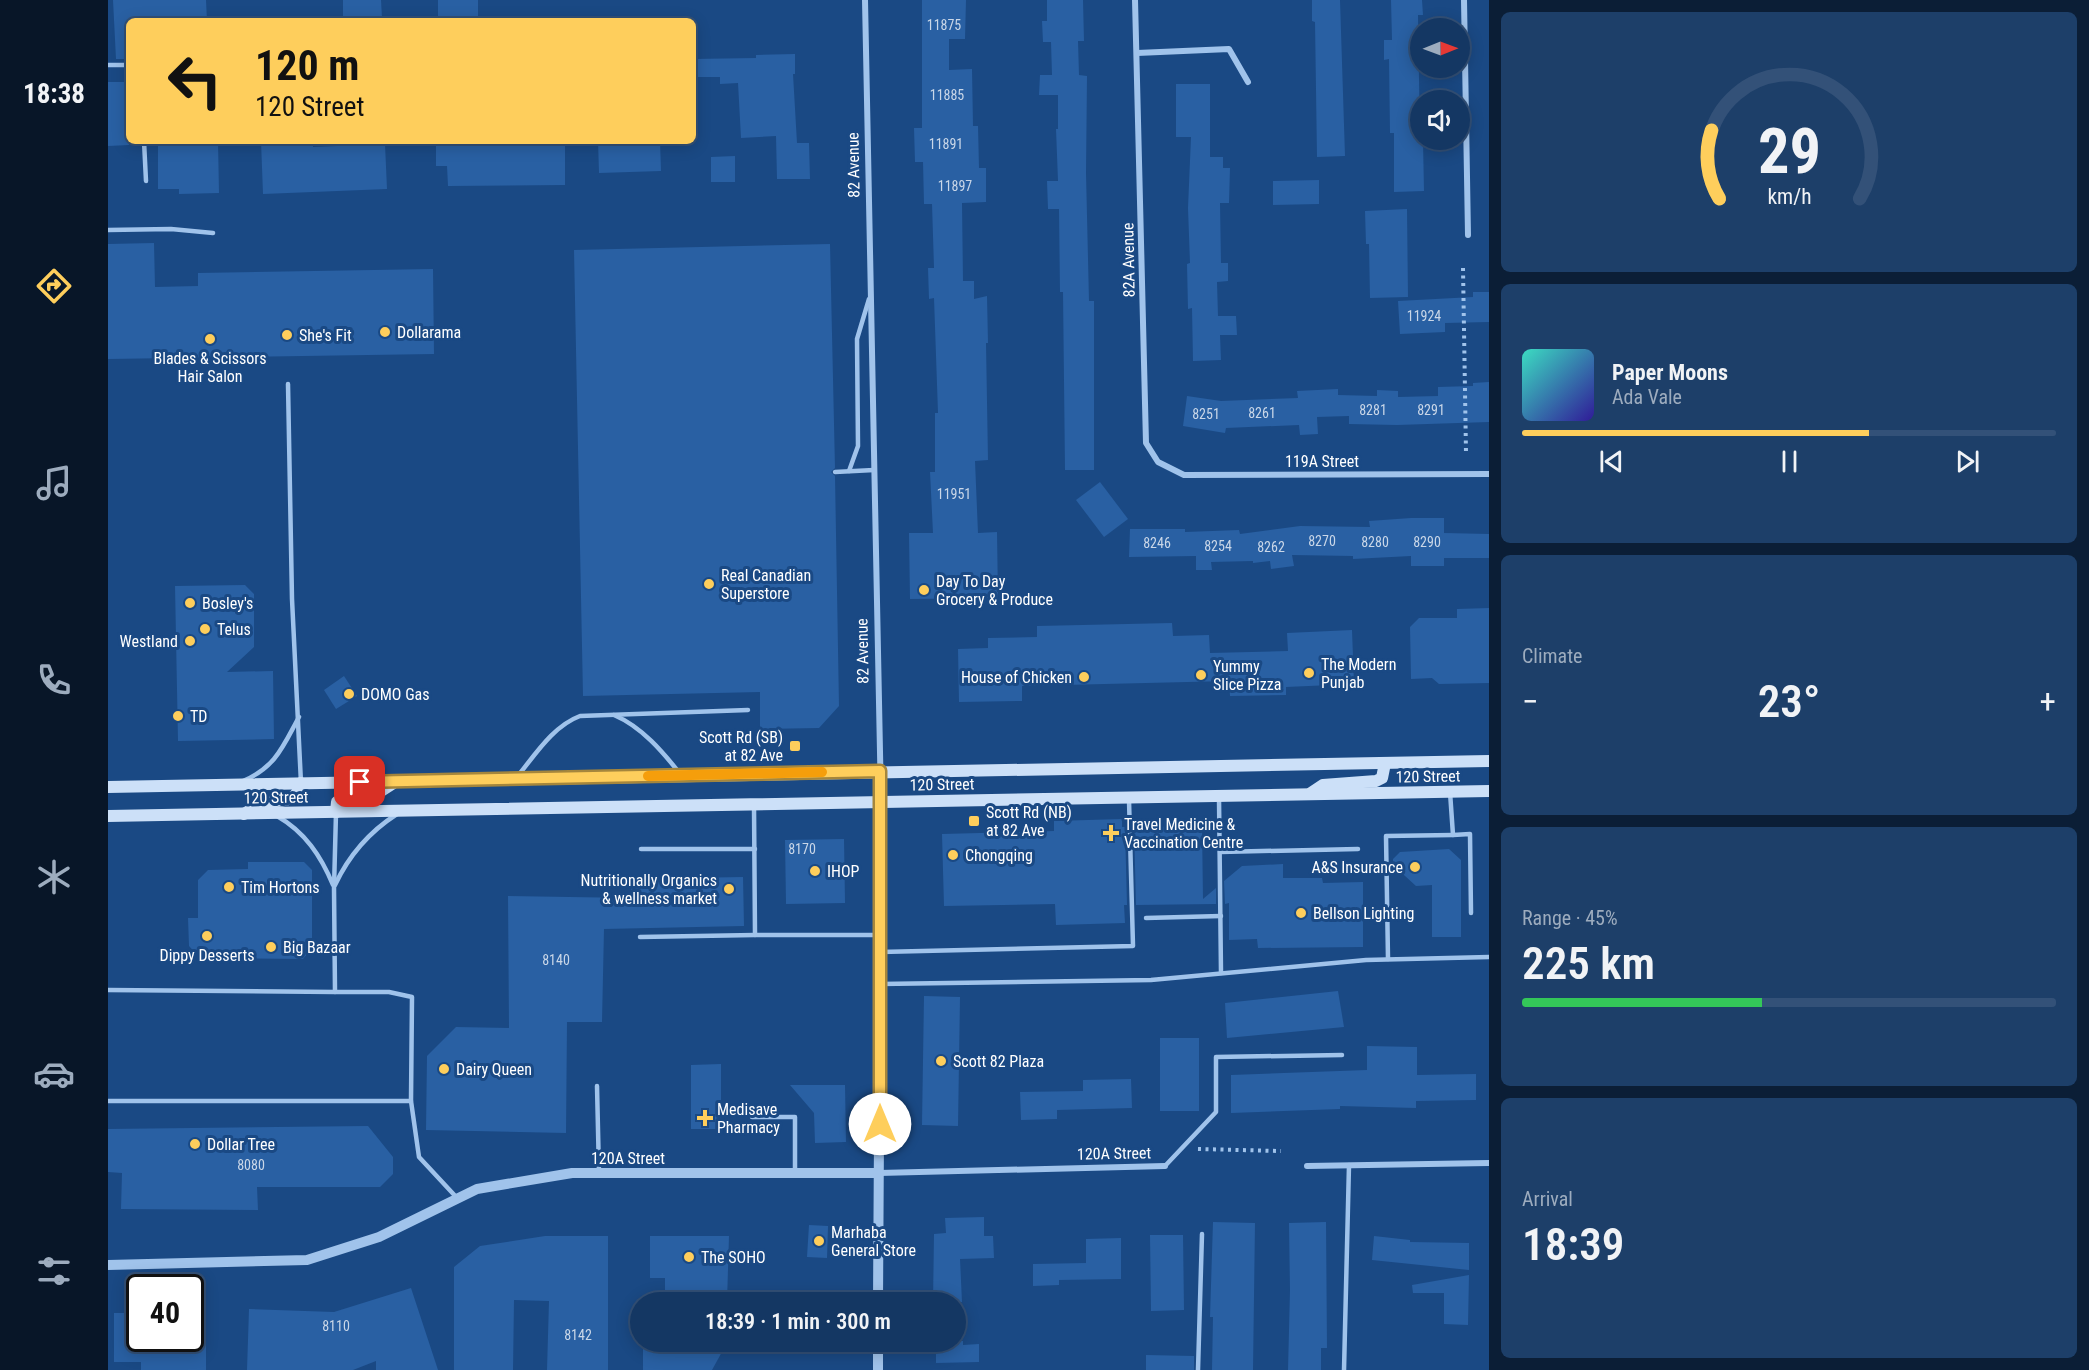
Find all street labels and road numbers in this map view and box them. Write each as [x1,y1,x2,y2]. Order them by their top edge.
street label: 82 Avenue [843,132,864,198]
street label: 82A Avenue [1118,222,1139,298]
street label: 119A Street [1285,452,1359,471]
street label: 82 Avenue [852,618,873,684]
street label: 120 Street [1395,766,1461,787]
street label: 120 Street [909,774,975,795]
street label: 120 Street [243,787,309,808]
street label: 120A Street [1077,1143,1151,1164]
street label: 120A Street [591,1149,665,1168]

